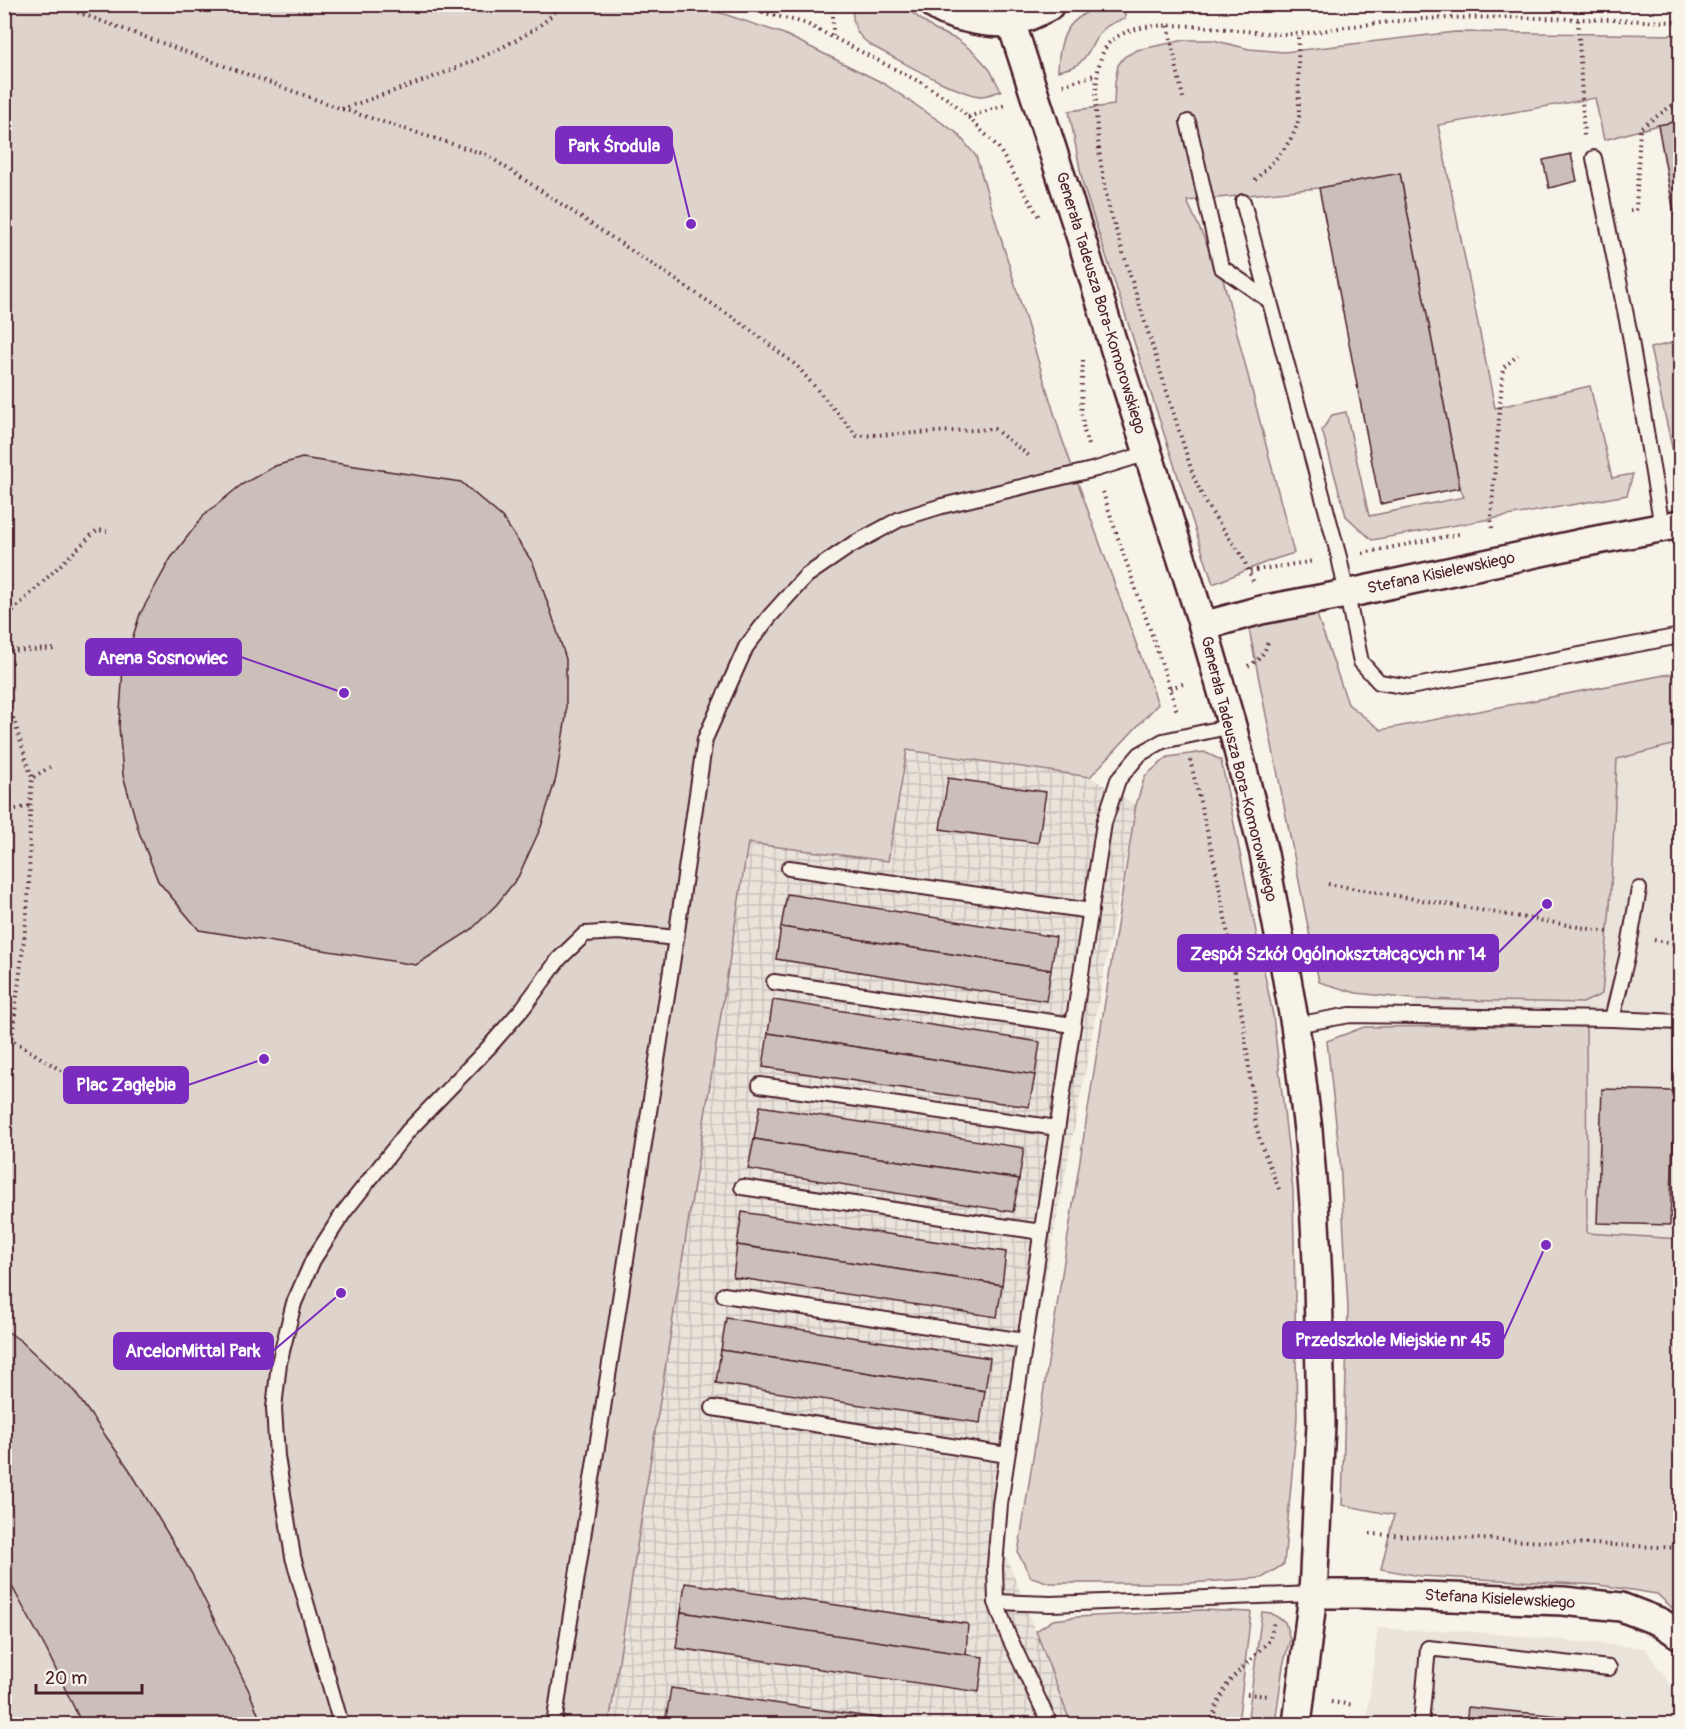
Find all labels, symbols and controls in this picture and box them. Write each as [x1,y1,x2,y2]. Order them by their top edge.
callout: Park Środula [556,127,672,163]
text: Park Środula [568,134,661,158]
street label: Generała Tadeusza Bora-Komorowskiego [1052,170,1151,437]
street label: Stefana Kisielewskiego [1365,547,1517,598]
street label: Generała Tadeusza Bora-Komorowskiego [1196,634,1282,904]
callout: Arena Sosnowiec [86,639,241,675]
text: Arena Sosnowiec [98,647,228,670]
callout: Zespół Szkół Ogólnokształcących nr 14 [1178,935,1498,971]
text: Zespół Szkół Ogólnokształcących nr 14 [1190,943,1487,966]
callout: Plac Zagłębia [64,1067,188,1103]
text: Plac Zagłębia [76,1074,177,1097]
callout: Przedszkole Miejskie nr 45 [1283,1322,1503,1358]
text: Przedszkole Miejskie nr 45 [1295,1329,1491,1352]
callout: ArcelorMittal Park [114,1333,273,1369]
text: ArcelorMittal Park [125,1340,261,1363]
street label: Stefana Kisielewskiego [1424,1585,1576,1613]
scale bar [36,1657,142,1695]
text: 20 m [45,1667,87,1690]

